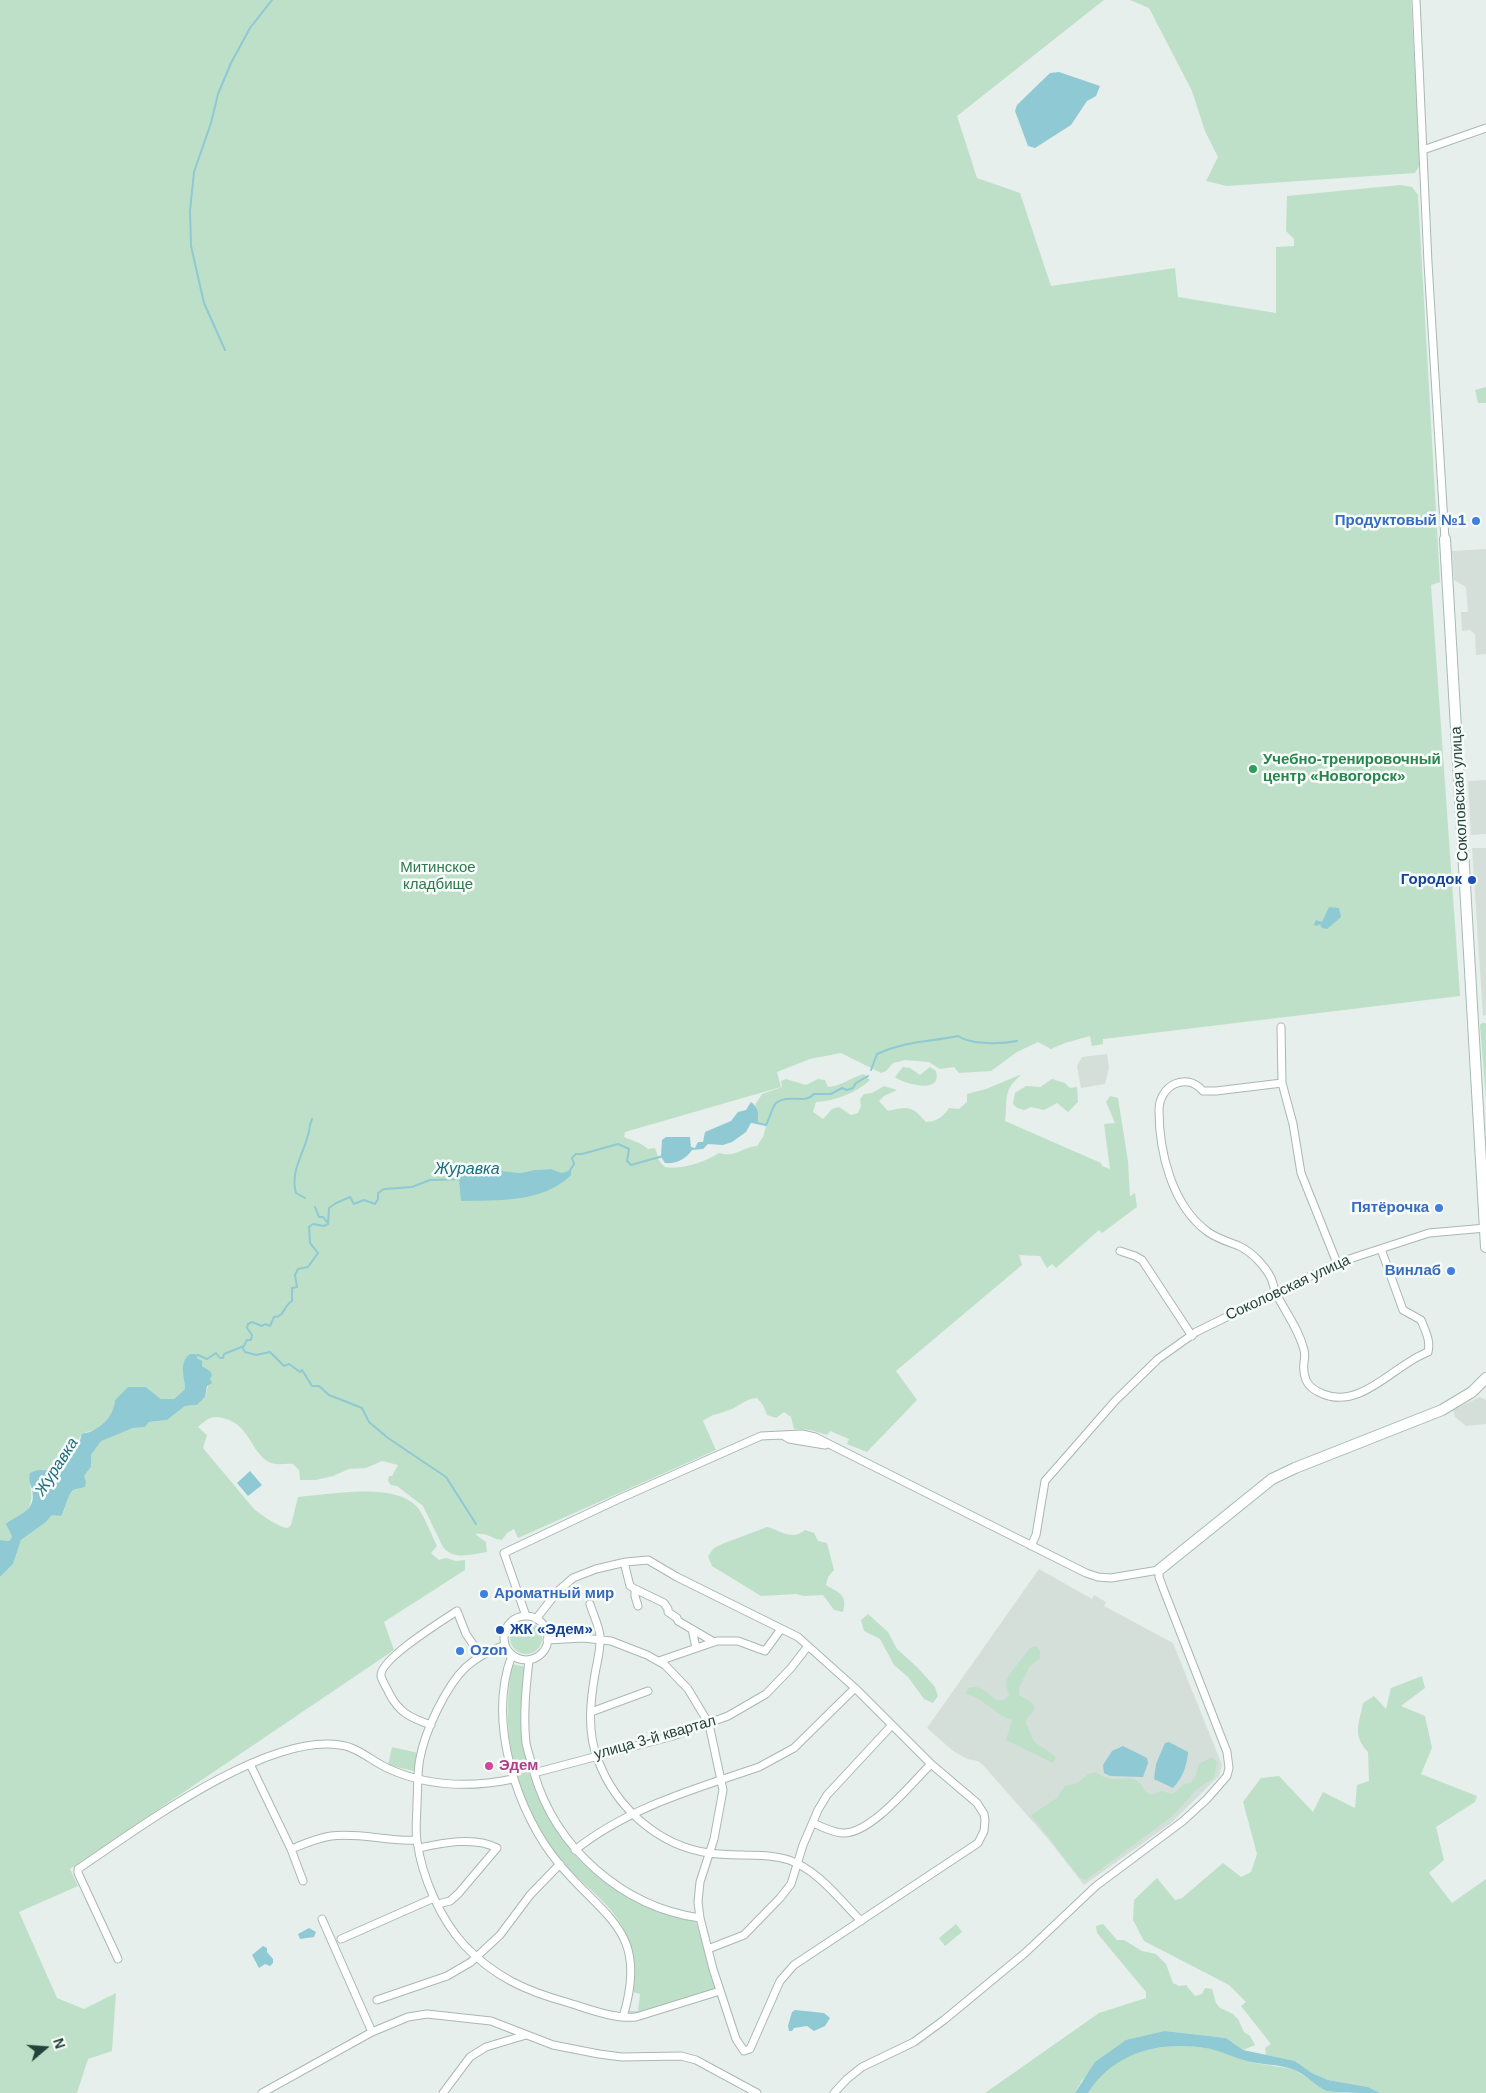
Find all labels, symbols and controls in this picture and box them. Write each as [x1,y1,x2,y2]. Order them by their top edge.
place label: Продуктовый №1 [1335,512,1466,530]
marker: Продуктовый №1 [1470,515,1482,527]
street label: Соколовская улица [1447,726,1473,862]
place label: Учебно-тренировочный центр «Новогорск» [1263,751,1441,786]
marker: Учебно-тренировочный центр «Новогорск» [1247,763,1259,775]
park label: Митинское кладбище [400,859,476,894]
place label: Городок [1401,871,1462,889]
marker: Городок [1466,874,1478,886]
water label: Журавка [434,1160,500,1180]
place label: Пятёрочка [1351,1199,1429,1217]
marker: Пятёрочка [1433,1202,1445,1214]
street label: Соколовская улица [1223,1251,1353,1325]
place label: Винлаб [1385,1262,1441,1280]
marker: Винлаб [1445,1265,1457,1277]
water label: Журавка [31,1434,83,1500]
place label: Ароматный мир [494,1585,614,1603]
marker: Ароматный мир [478,1588,490,1600]
place label: ЖК «Эдем» [510,1621,593,1639]
marker: ЖК «Эдем» [494,1624,506,1636]
place label: Ozon [470,1642,507,1660]
marker: Ozon [454,1645,466,1657]
street label: улица 3-й квартал [592,1712,718,1764]
place label: Эдем [499,1757,538,1775]
marker: Эдем [483,1760,495,1772]
north arrow [20,2023,70,2073]
text: N [50,2036,68,2051]

